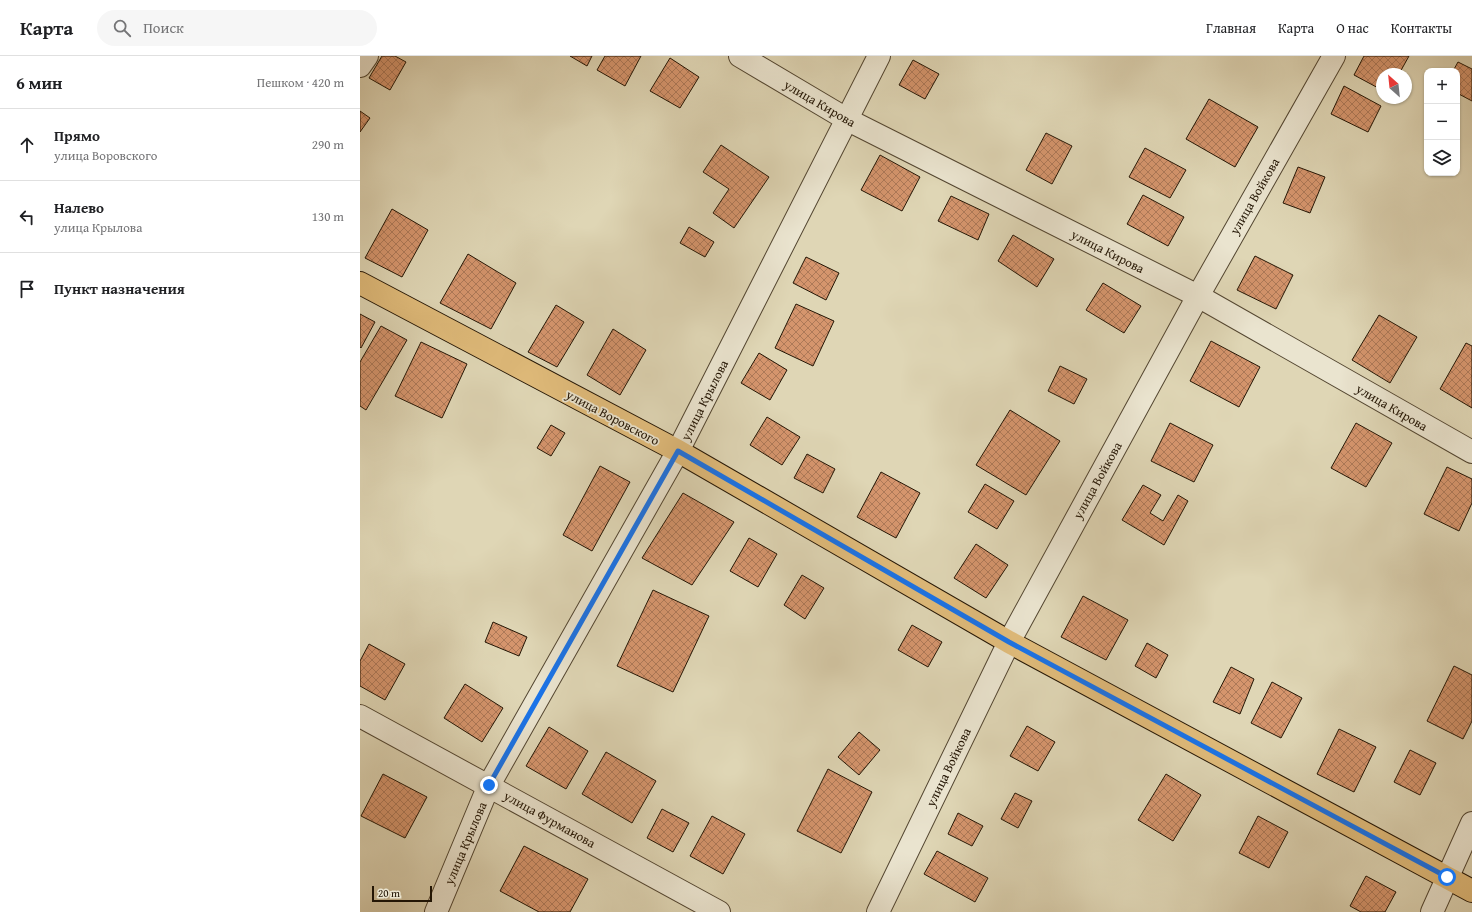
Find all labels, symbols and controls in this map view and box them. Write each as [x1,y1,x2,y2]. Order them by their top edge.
search box [97,10,377,46]
text: Карта [20,14,73,42]
icon: search [111,17,133,39]
text: Поиск [143,17,184,38]
text: Главная [1206,18,1256,38]
text: Карта [1278,18,1314,38]
text: О нас [1336,18,1369,38]
text: Контакты [1391,18,1452,38]
north arrow [1376,68,1412,104]
map controls [1424,68,1460,176]
button: + [1424,68,1460,104]
text: 6 мин [16,70,62,95]
text: Пешком · 420 m [257,73,344,92]
street label: улица Кирова [780,75,860,132]
button: − [1424,104,1460,140]
text: Прямо [54,125,100,146]
icon: ahead [16,134,38,156]
text: 290 m [312,135,344,154]
button: layers [1424,140,1460,176]
text: улица Воровского [54,146,157,165]
street label: улица Войкова [1224,154,1284,239]
text: Налево [54,197,104,218]
icon: left [16,206,38,228]
text: 130 m [312,207,344,226]
text: улица Крылова [54,218,142,237]
street label: улица Кирова [1067,224,1148,278]
icon: arrive [16,278,38,300]
text: Пункт назначения [54,278,185,299]
street label: улица Крылова [675,356,733,445]
street label: улица Кирова [1352,379,1432,436]
street label: улица Воровского [562,384,663,450]
street label: улица Войкова [1068,437,1127,523]
street label: улица Войкова [921,724,976,811]
route end [480,776,498,794]
street label: улица Фурманова [500,786,600,853]
street label: улица Крылова [439,798,492,889]
route start [1438,868,1456,886]
scale bar [372,884,432,903]
text: 20 m [378,885,400,901]

